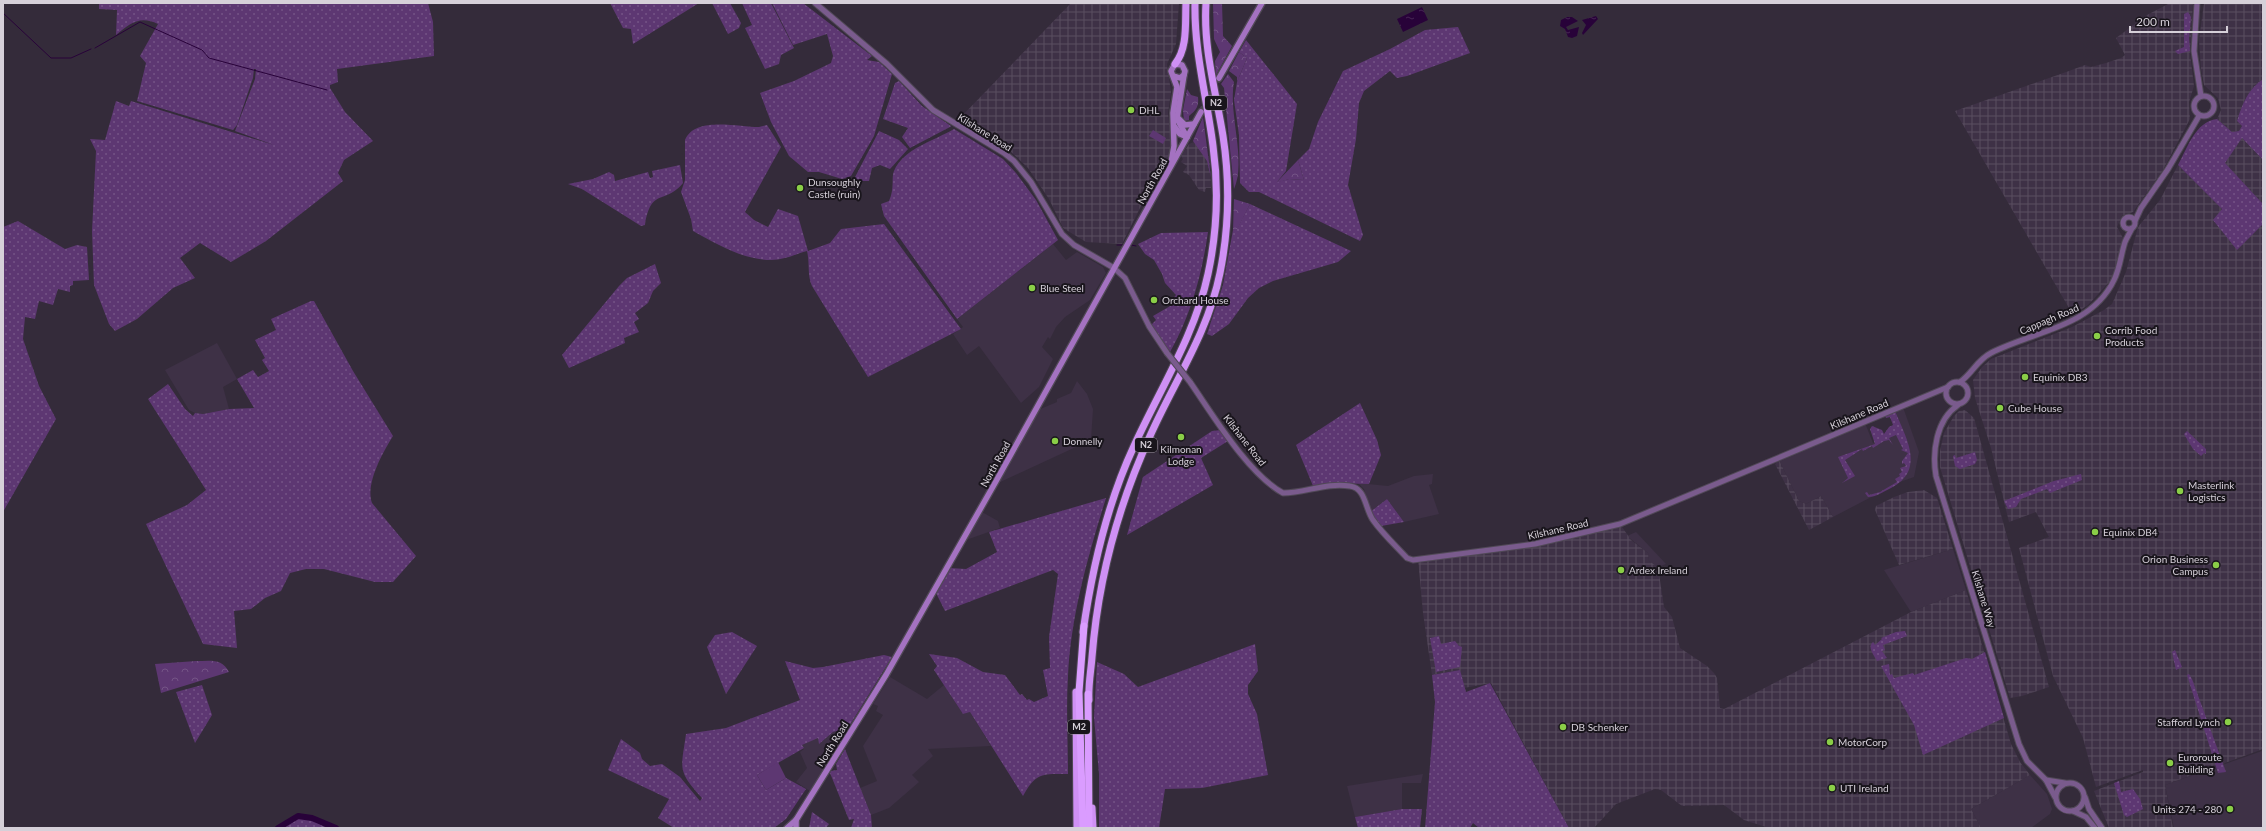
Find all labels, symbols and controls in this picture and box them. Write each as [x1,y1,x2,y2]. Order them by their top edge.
scale bar [2130,8,2227,34]
text: 200 m [2136,14,2170,29]
road number: N2 [1205,96,1227,110]
place label: DHL [1139,104,1159,116]
marker: DHL [1126,105,1136,115]
street label: Kilshane Road [956,111,1014,153]
street label: North Road [1134,156,1170,206]
place label: Dunsoughly Castle (ruin) [808,176,861,200]
marker: Dunsoughly Castle (ruin) [795,183,805,193]
place label: Blue Steel [1040,282,1084,294]
marker: Blue Steel [1027,283,1037,293]
place label: Orchard House [1162,294,1229,306]
marker: Orchard House [1149,295,1159,305]
street label: Cappagh Road [2017,301,2081,337]
place label: Corrib Food Products [2105,324,2157,348]
marker: Corrib Food Products [2092,331,2102,341]
place label: Equinix DB3 [2033,371,2088,383]
marker: Equinix DB3 [2020,372,2030,382]
street label: Kilshane Road [1828,396,1890,432]
place label: Cube House [2008,402,2062,414]
marker: Cube House [1995,403,2005,413]
street label: Kilshane Road [1221,412,1269,468]
marker: Kilmonan Lodge [1176,432,1186,442]
place label: Donnelly [1063,435,1103,447]
marker: Donnelly [1050,436,1060,446]
road number: N2 [1135,438,1157,452]
street label: North Road [977,439,1013,489]
place label: Kilmonan Lodge [1160,443,1202,467]
place label: Masterlink Logistics [2188,479,2235,503]
marker: Masterlink Logistics [2175,486,2185,496]
street label: Kilshane Road [1527,516,1589,542]
place label: Equinix DB4 [2103,526,2158,538]
marker: Equinix DB4 [2090,527,2100,537]
place label: Orion Business Campus [2142,553,2208,577]
marker: Orion Business Campus [2211,560,2221,570]
place label: Ardex Ireland [1629,564,1688,576]
marker: Ardex Ireland [1616,565,1626,575]
street label: Kilshane Way [1970,569,1999,630]
place label: Stafford Lynch [2157,716,2220,728]
marker: Stafford Lynch [2223,717,2233,727]
street label: North Road [813,719,851,769]
road number: M2 [1068,720,1090,734]
place label: DB Schenker [1571,721,1628,733]
marker: DB Schenker [1558,722,1568,732]
place label: MotorCorp [1838,736,1887,748]
marker: MotorCorp [1825,737,1835,747]
place label: Euroroute Building [2178,751,2222,775]
marker: Euroroute Building [2165,758,2175,768]
place label: UTI Ireland [1840,782,1889,794]
marker: UTI Ireland [1827,783,1837,793]
place label: Units 274 - 280 [2153,803,2222,815]
marker: Units 274 - 280 [2225,804,2235,814]

